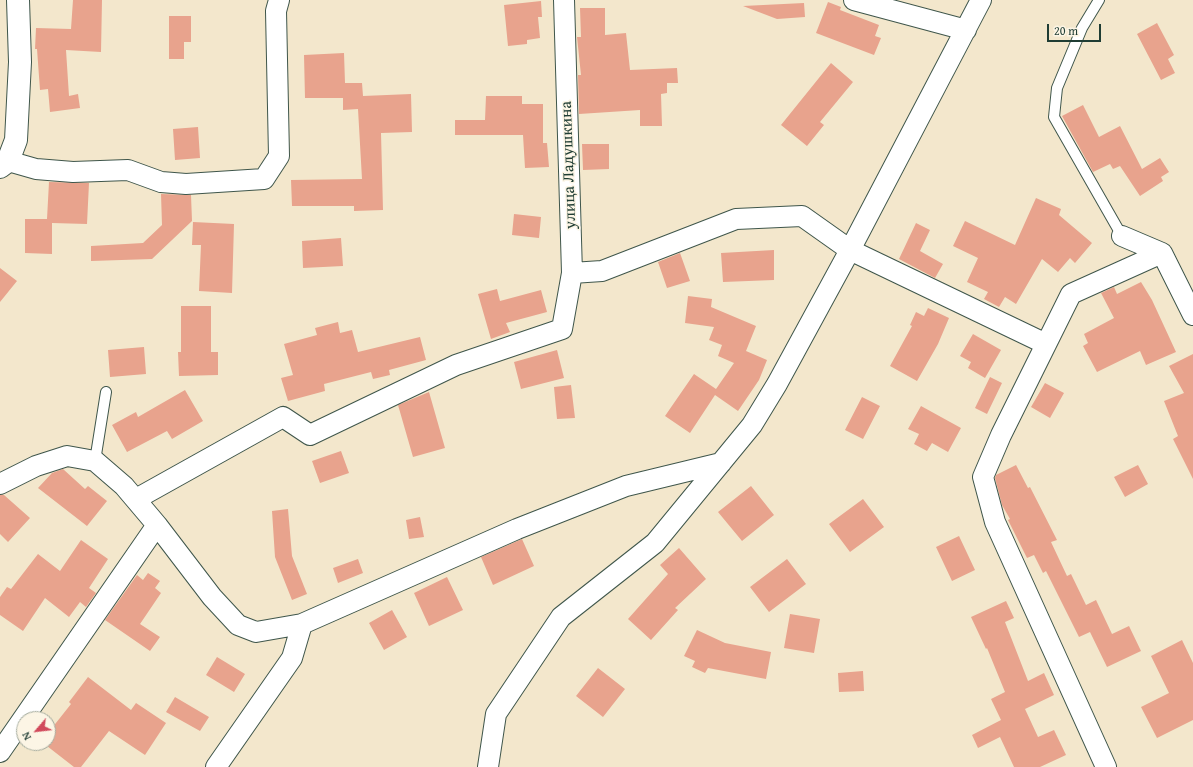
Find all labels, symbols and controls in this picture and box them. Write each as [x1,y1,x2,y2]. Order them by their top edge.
scale bar [1049,16,1103,42]
text: 20 m [1054,22,1078,39]
street label: улица Ладушкина [557,101,581,229]
north arrow [16,711,56,751]
text: N [18,729,35,743]

